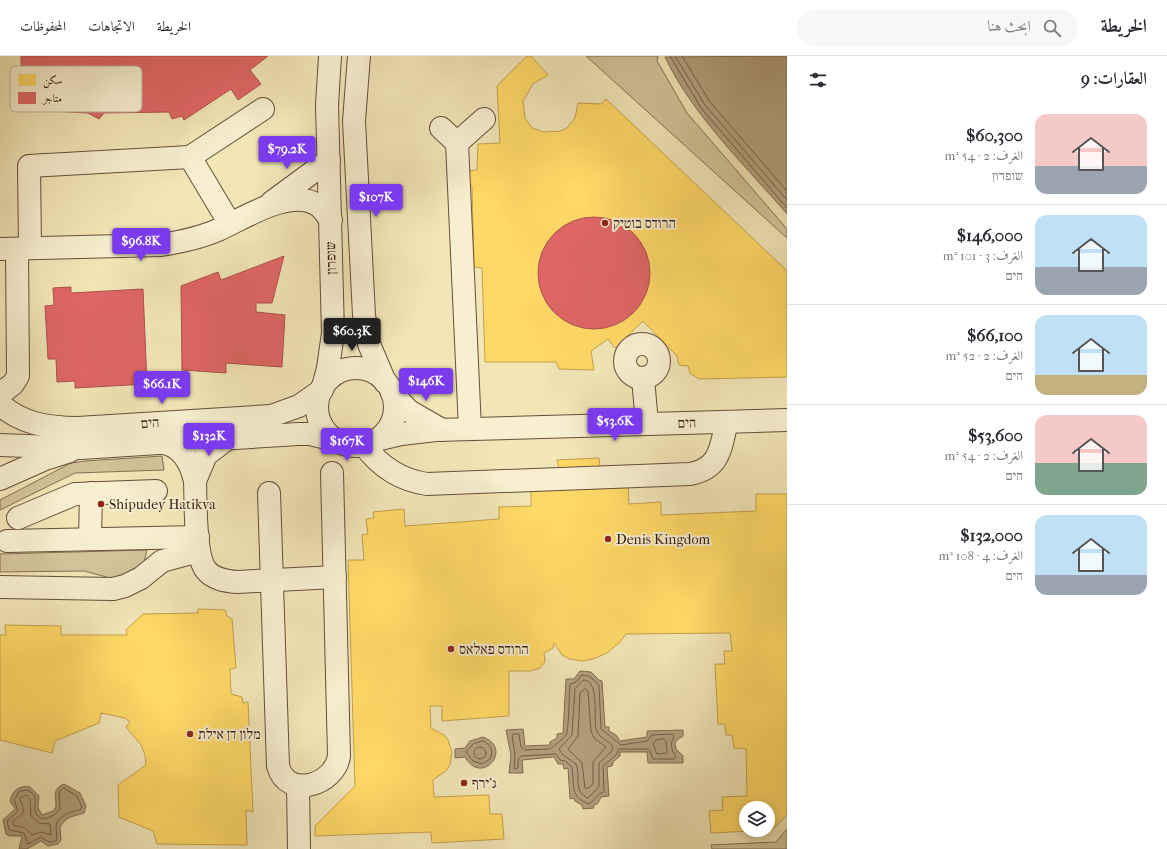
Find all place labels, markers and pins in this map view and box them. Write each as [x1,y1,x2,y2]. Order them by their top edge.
pin: $79.2K [254,136,320,170]
pin: $107K [348,184,404,218]
place label: הרודס בוטיק [613,215,676,232]
marker: הרודס בוטיק [600,218,610,228]
pin: $96.8K [108,228,174,262]
pin: $60.3K [319,318,385,352]
pin: $146K [398,368,454,402]
pin: $66.1K [129,371,195,405]
pin: $53.6K [582,408,648,442]
pin: $132K [181,423,237,457]
pin: $167K [319,428,375,462]
place label: Shipudey Hatikva [109,496,216,513]
marker: Shipudey Hatikva [96,499,106,509]
place label: Denis Kingdom [616,531,711,548]
marker: Denis Kingdom [603,534,613,544]
place label: הרודס פאלאס [459,641,529,658]
marker: הרודס פאלאס [446,644,456,654]
place label: מלון דן אילת [198,726,261,743]
marker: מלון דן אילת [185,729,195,739]
place label: ג'ירף [472,775,497,792]
marker: ג'ירף [459,778,469,788]

